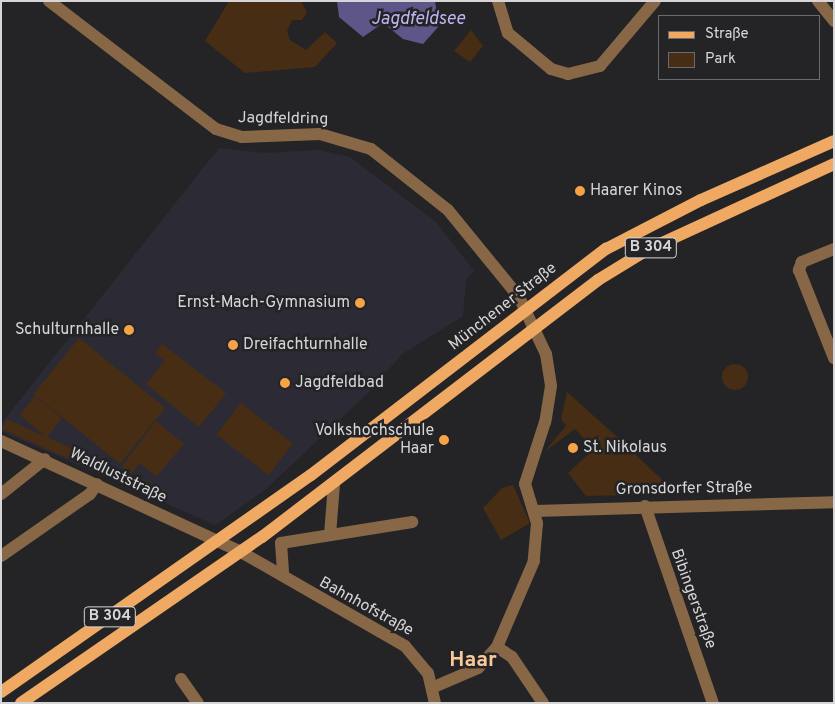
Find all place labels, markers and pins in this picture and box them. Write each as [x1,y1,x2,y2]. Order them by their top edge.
place label: Haarer Kinos [590,181,683,201]
marker: Haarer Kinos [574,185,586,197]
place label: Ernst-Mach-Gymnasium [177,293,350,313]
marker: Ernst-Mach-Gymnasium [354,297,366,309]
place label: Schulturnhalle [15,320,119,340]
marker: Schulturnhalle [123,324,135,336]
place label: Dreifachturnhalle [243,335,368,355]
marker: Dreifachturnhalle [227,339,239,351]
place label: Jagdfeldbad [295,373,384,393]
marker: Jagdfeldbad [279,377,291,389]
place label: Volkshochschule Haar [315,421,434,459]
marker: Volkshochschule Haar [438,434,450,446]
place label: St. Nikolaus [583,438,667,458]
marker: St. Nikolaus [567,442,579,454]

